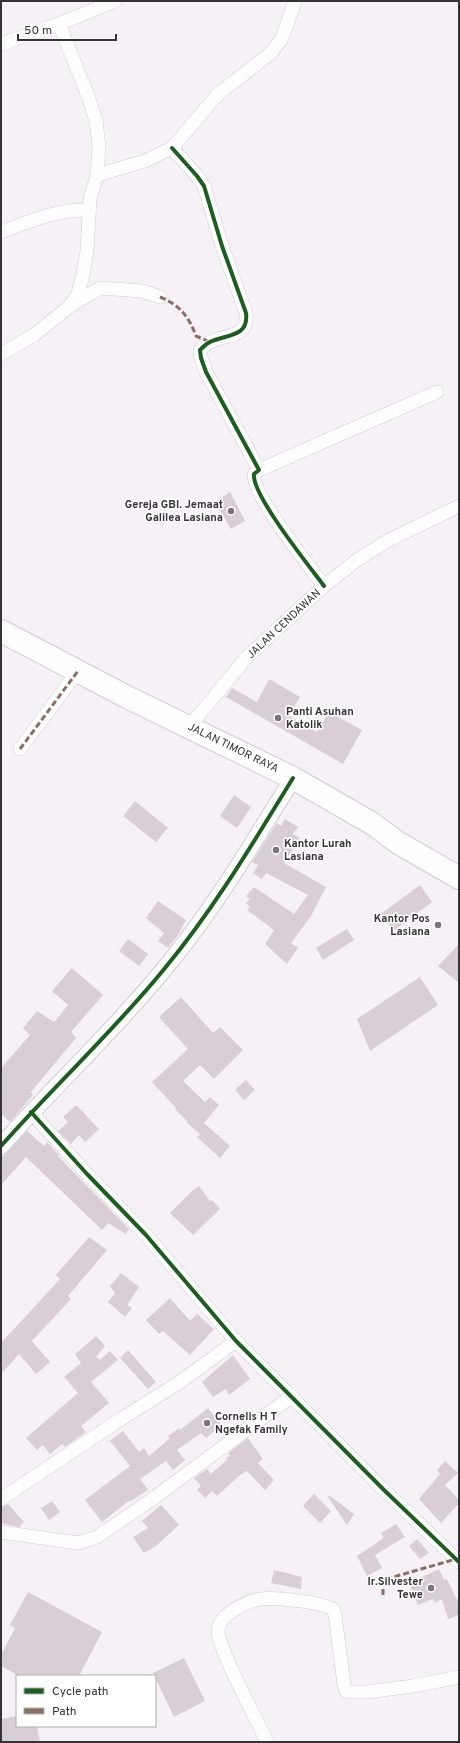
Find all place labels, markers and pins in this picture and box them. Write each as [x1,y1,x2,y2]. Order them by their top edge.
place label: Gereja GBI. Jemaat Galilea Lasiana [125,498,223,525]
marker: Gereja GBI. Jemaat Galilea Lasiana [226,506,236,516]
place label: Panti Asuhan Katolik [286,705,354,732]
marker: Panti Asuhan Katolik [273,713,283,723]
place label: Kantor Lurah Lasiana [284,837,352,864]
marker: Kantor Lurah Lasiana [271,845,281,855]
place label: Kantor Pos Lasiana [374,912,430,939]
marker: Kantor Pos Lasiana [433,920,443,930]
place label: Cornelis H T Ngefak Family [215,1410,288,1437]
marker: Cornelis H T Ngefak Family [202,1418,212,1428]
place label: Ir.Silvester Tewe [367,1575,423,1602]
marker: Ir.Silvester Tewe [426,1583,436,1593]

